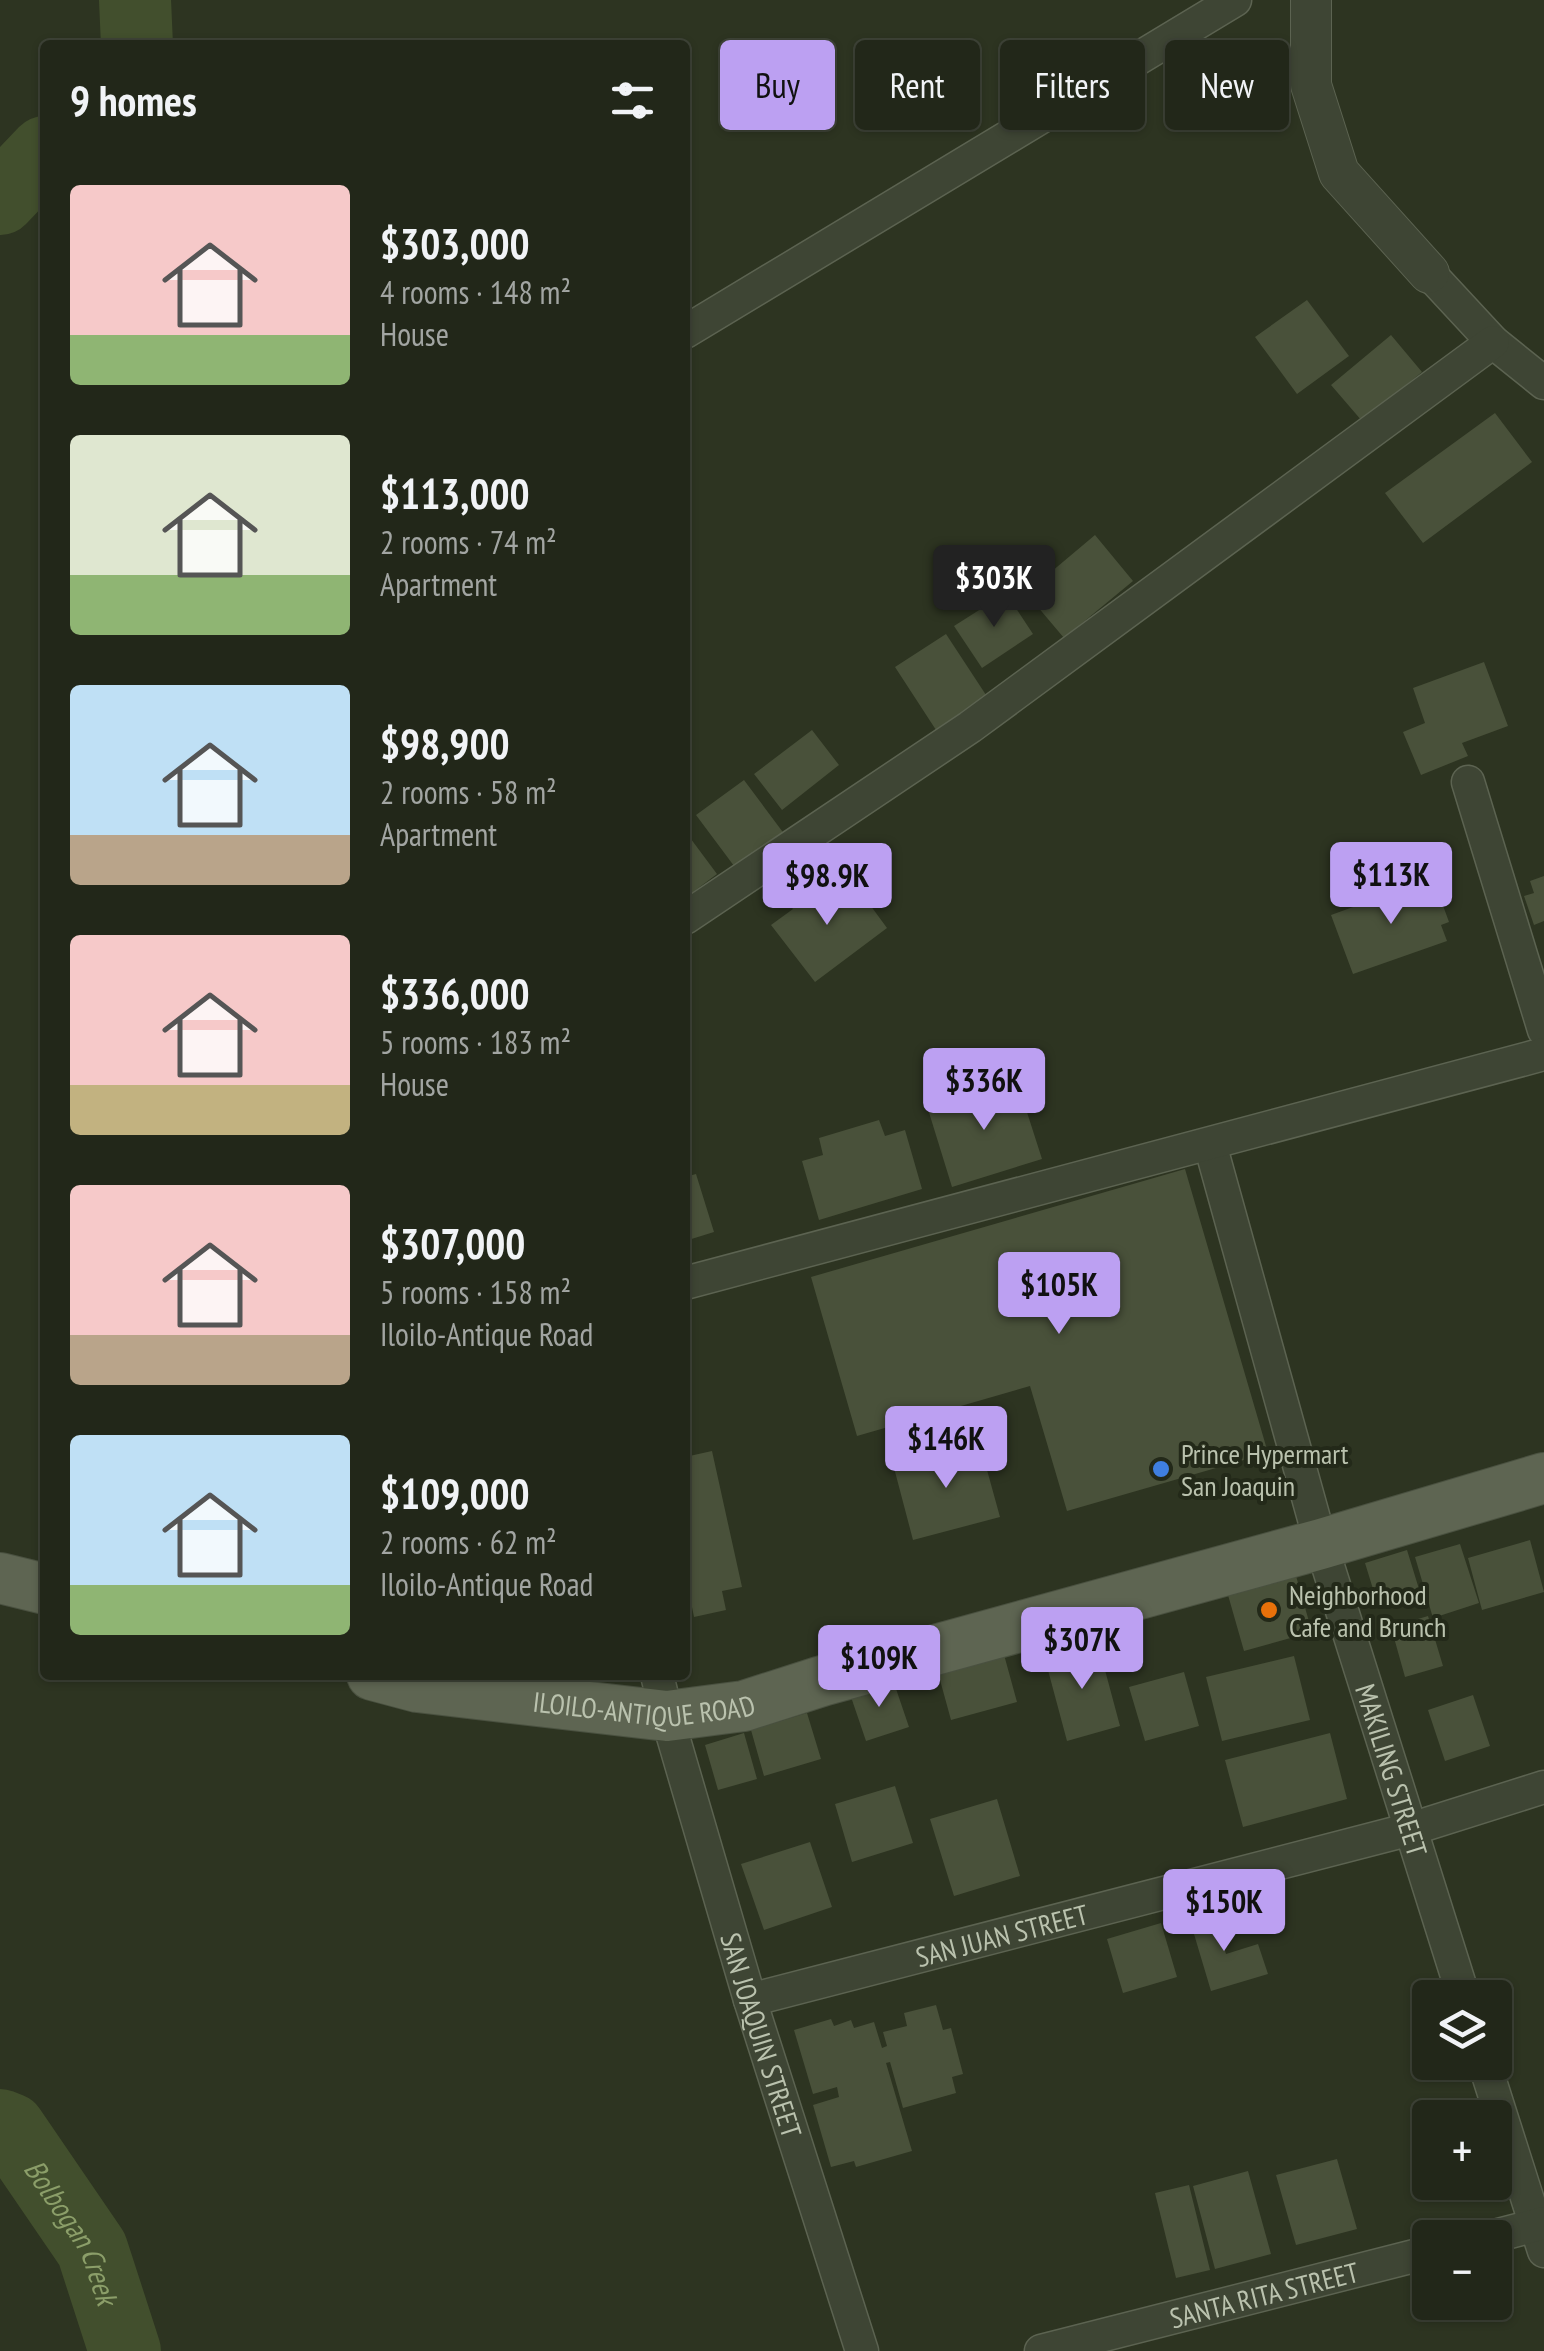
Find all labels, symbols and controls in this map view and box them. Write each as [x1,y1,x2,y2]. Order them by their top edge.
chip: Buy [720,40,835,130]
chip: Rent [855,40,980,130]
chip: Filters [1000,40,1145,130]
chip: New [1165,40,1289,130]
text: 9 homes [70,73,197,128]
icon: filters [605,73,660,128]
text: $303,000 [380,216,530,271]
icon: home [150,225,270,345]
text: 4 rooms · 148 m² [380,271,571,313]
text: House [380,313,449,355]
text: $113,000 [380,466,530,521]
icon: home [150,475,270,595]
text: 2 rooms · 74 m² [380,521,557,563]
pin: $303K [924,545,1064,630]
text: $303K [955,556,1033,598]
text: Apartment [380,563,497,605]
text: $98,900 [380,716,510,771]
icon: home [150,725,270,845]
text: 2 rooms · 58 m² [380,771,557,813]
text: Apartment [380,813,497,855]
pin: $113K [1321,842,1461,927]
pin: $98.9K [746,843,908,928]
text: $113K [1352,853,1430,895]
text: $98.9K [785,854,869,896]
text: $336,000 [380,966,530,1021]
icon: home [150,975,270,1095]
text: 5 rooms · 183 m² [380,1021,571,1063]
pin: $336K [914,1048,1054,1133]
text: $336K [945,1059,1023,1101]
text: House [380,1063,449,1105]
text: $307,000 [380,1216,525,1271]
icon: home [150,1225,270,1345]
pin: $105K [989,1252,1129,1337]
text: $105K [1020,1263,1098,1305]
text: 5 rooms · 158 m² [380,1271,571,1313]
text: Iloilo-Antique Road [380,1313,593,1355]
pin: $146K [876,1406,1016,1491]
text: $146K [907,1417,985,1459]
place label: Prince Hypermart San Joaquin [1181,1435,1349,1504]
marker: Prince Hypermart San Joaquin [1150,1458,1172,1480]
text: $109,000 [380,1466,530,1521]
icon: home [150,1475,270,1595]
text: 2 rooms · 62 m² [380,1521,557,1563]
text: Iloilo-Antique Road [380,1563,593,1605]
place label: Neighborhood Cafe and Brunch [1289,1576,1446,1645]
marker: Neighborhood Cafe and Brunch [1258,1599,1280,1621]
pin: $307K [1012,1607,1152,1692]
text: $307K [1043,1618,1121,1660]
pin: $109K [809,1625,949,1710]
text: $109K [840,1636,918,1678]
street label: MAKILING STREET [1348,1679,1437,1861]
street label: ILOILO-ANTIQUE ROAD [531,1682,760,1734]
pin: $150K [1154,1869,1294,1954]
text: $150K [1185,1880,1263,1922]
street label: SAN JUAN STREET [912,1895,1092,1975]
street label: SAN JOAQUIN STREET [713,1928,811,2142]
map controls [1412,1980,1512,2320]
button: layers [1412,1980,1512,2080]
button: + [1412,2100,1512,2200]
water label: Bolbogan Creek [16,2151,129,2313]
button: − [1412,2220,1512,2320]
street label: SANTA RITA STREET [1166,2252,1363,2336]

